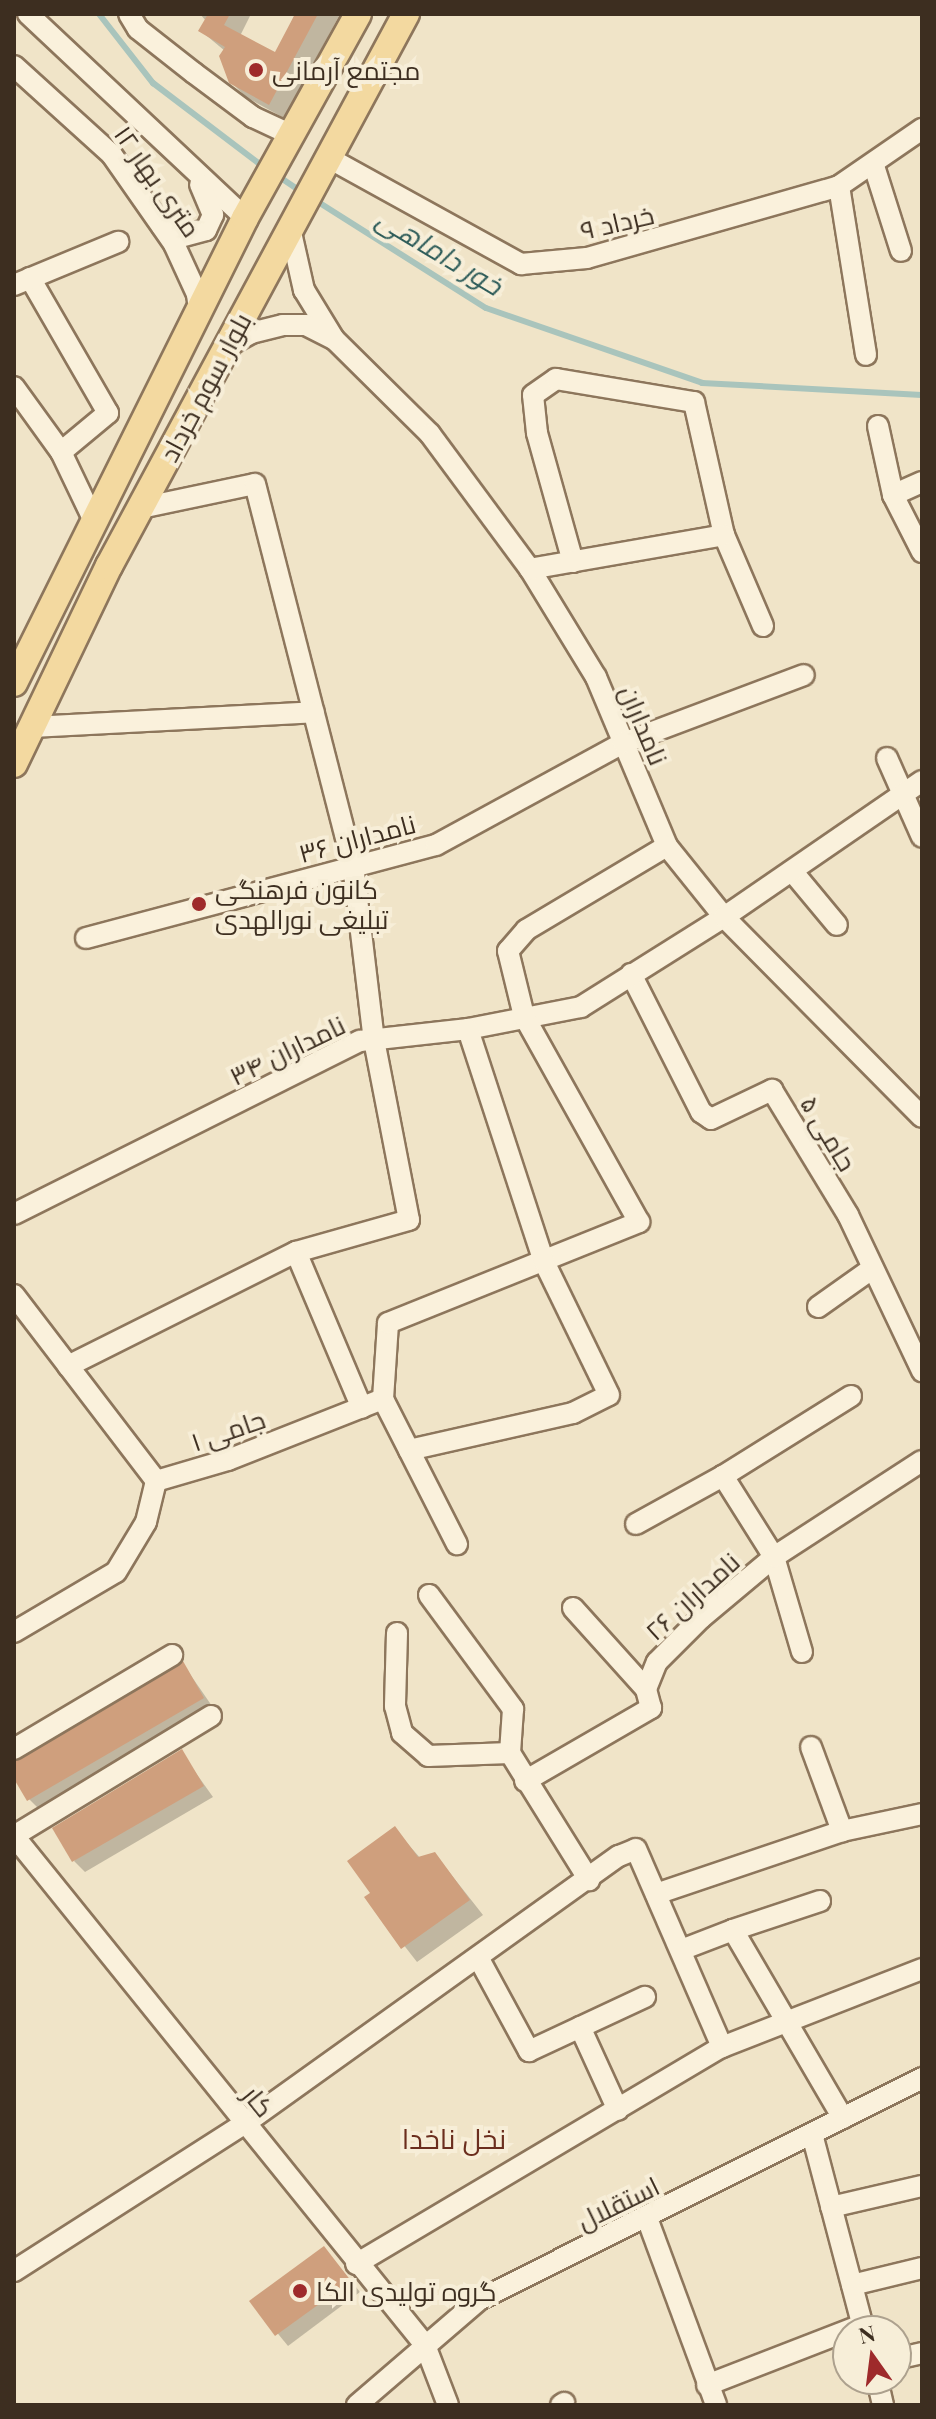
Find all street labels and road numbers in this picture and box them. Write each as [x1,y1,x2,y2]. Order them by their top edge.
street label: ۱۲ متری بهار [108,119,208,243]
street label: خرداد ۹ [577,198,657,246]
street label: بلوار سوم خرداد [153,307,257,467]
street label: نامداران [613,681,675,769]
street label: نامداران ۳۶ [295,807,419,869]
street label: نامداران ۳۴ [224,1009,350,1091]
street label: جامی ۵ [794,1090,864,1176]
street label: جامی ۱ [187,1403,269,1457]
street label: نامداران ۲۶ [638,1546,746,1646]
street label: کار [237,2079,281,2123]
street label: استقلال [572,2170,664,2236]

